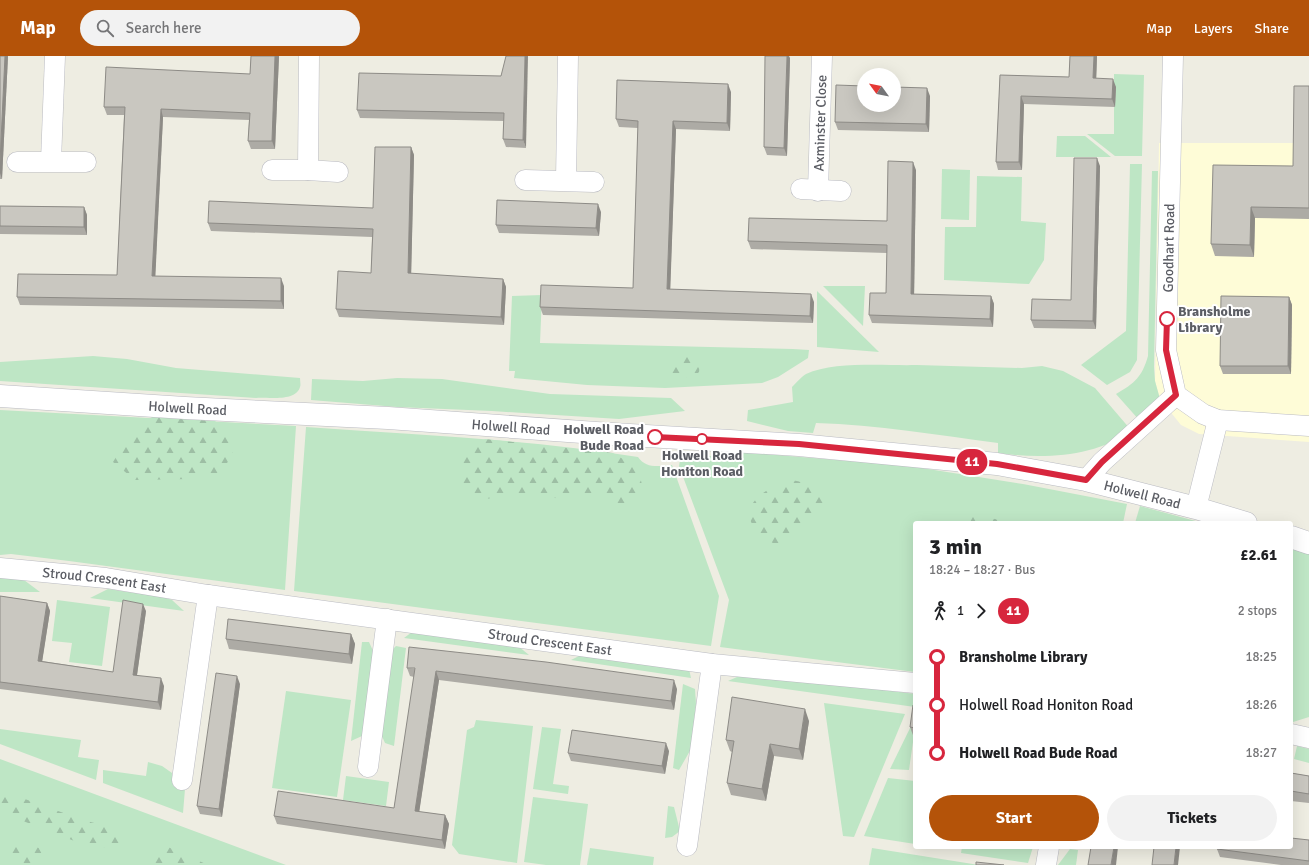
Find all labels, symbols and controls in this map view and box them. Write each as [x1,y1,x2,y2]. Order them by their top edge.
search box [80,10,360,46]
text: Map [20,16,56,40]
icon: search [94,17,116,39]
text: Search here [126,19,201,37]
text: Map [1146,20,1172,37]
text: Layers [1194,20,1233,37]
text: Share [1255,20,1289,37]
north arrow [857,68,901,112]
map controls [857,68,901,112]
street label: Axminster Close [810,74,830,172]
street label: Goodhart Road [1160,203,1178,293]
place label: Bransholme Library [1178,303,1251,336]
marker: Bransholme Library [1159,311,1175,327]
street label: Holwell Road [148,397,227,419]
street label: Holwell Road [471,416,551,438]
place label: Holwell Road Bude Road [563,421,644,454]
marker: Holwell Road Bude Road [647,429,663,445]
marker: Holwell Road Honiton Road [696,433,708,445]
place label: Holwell Road Honiton Road [661,447,744,480]
line badge: 11 [954,449,990,475]
text: 11 [964,453,980,470]
street label: Holwell Road [1102,476,1183,512]
text: 3 min [929,533,982,560]
text: £2.61 [1240,546,1277,564]
text: 18:24 – 18:27 · Bus [929,562,1035,578]
street label: Stroud Crescent East [42,564,168,596]
icon: walk [929,600,951,622]
icon: forward [970,600,992,622]
text: 11 [1006,602,1021,619]
text: 1 [957,603,964,619]
text: 2 stops [1238,603,1277,619]
street label: Stroud Crescent East [487,625,613,659]
text: Bransholme Library [959,648,1088,666]
text: 18:25 [1245,649,1277,665]
text: Holwell Road Honiton Road [959,696,1133,714]
text: 18:26 [1245,697,1277,713]
text: Holwell Road Bude Road [959,744,1118,762]
text: 18:27 [1245,745,1277,761]
button: Start [929,795,1099,841]
button: Tickets [1107,795,1277,841]

